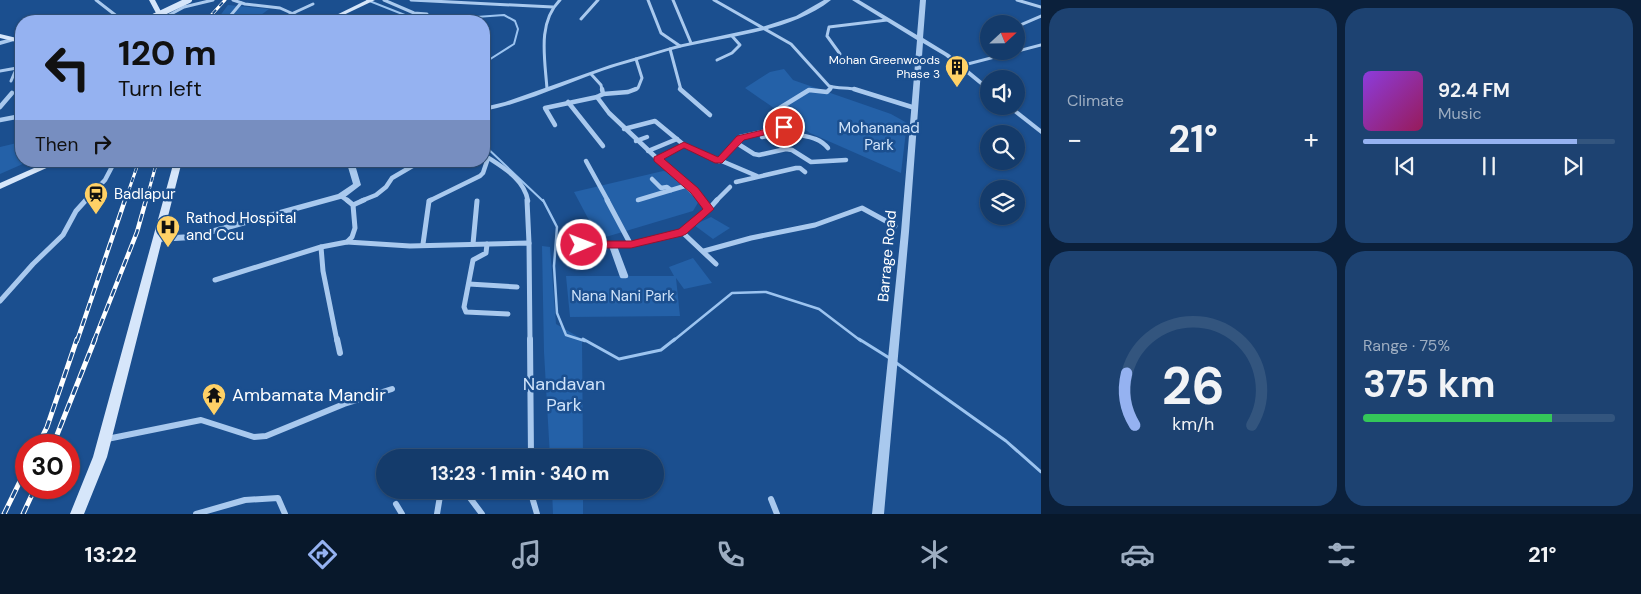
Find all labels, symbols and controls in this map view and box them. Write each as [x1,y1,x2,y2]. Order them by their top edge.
north arrow [980,15,1025,60]
map controls [980,15,1025,225]
text: 120 m [118,30,217,76]
icon: left [35,35,100,100]
place label: Mohan Greenwoods Phase 3 [829,52,940,82]
building icon: Mohan Greenwoods Phase 3 [944,54,970,88]
button: sound [980,70,1025,115]
text: Turn left [118,74,202,103]
text: 92.4 FM [1438,78,1510,103]
text: Climate [1067,90,1124,111]
text: Music [1438,103,1482,124]
pin [763,106,805,148]
icon: arrive [770,113,798,141]
text: 21° [1168,114,1218,164]
park label: Mohananad Park [838,118,920,155]
text: − [1067,121,1082,158]
text: + [1304,121,1319,158]
button: search [980,125,1025,170]
icon: right [88,130,116,158]
text: Then [35,132,78,157]
icon: previous [1391,152,1419,180]
icon: pause [1475,152,1503,180]
icon: next [1559,152,1587,180]
button: layers [980,180,1025,225]
station icon: Badlapur [83,181,109,215]
place label: Badlapur [114,184,176,204]
place label: Rathod Hospital and Ccu [186,208,296,245]
street label: Barrage Road [873,209,901,303]
hospital icon: Rathod Hospital and Ccu [155,214,181,248]
position arrow [555,218,607,270]
park label: Nana Nani Park [571,286,675,306]
text: Range · 75% [1363,335,1450,356]
text: 26 [1162,352,1224,420]
text: 375 km [1363,359,1495,409]
park label: Nandavan Park [523,372,605,417]
temple icon: Ambamata Mandir [201,382,227,416]
place label: Ambamata Mandir [232,383,386,407]
text: km/h [1172,412,1214,436]
speed limit sign: 30 [15,434,80,499]
text: 13:23 · 1 min · 340 m [431,461,609,486]
icon: directions [305,537,340,572]
icon: music [509,537,544,572]
icon: phone [713,537,748,572]
icon: climate [917,537,952,572]
icon: car [1120,537,1155,572]
icon: filters [1324,537,1359,572]
text: 13:22 [84,540,137,569]
text: 21° [1528,540,1557,569]

